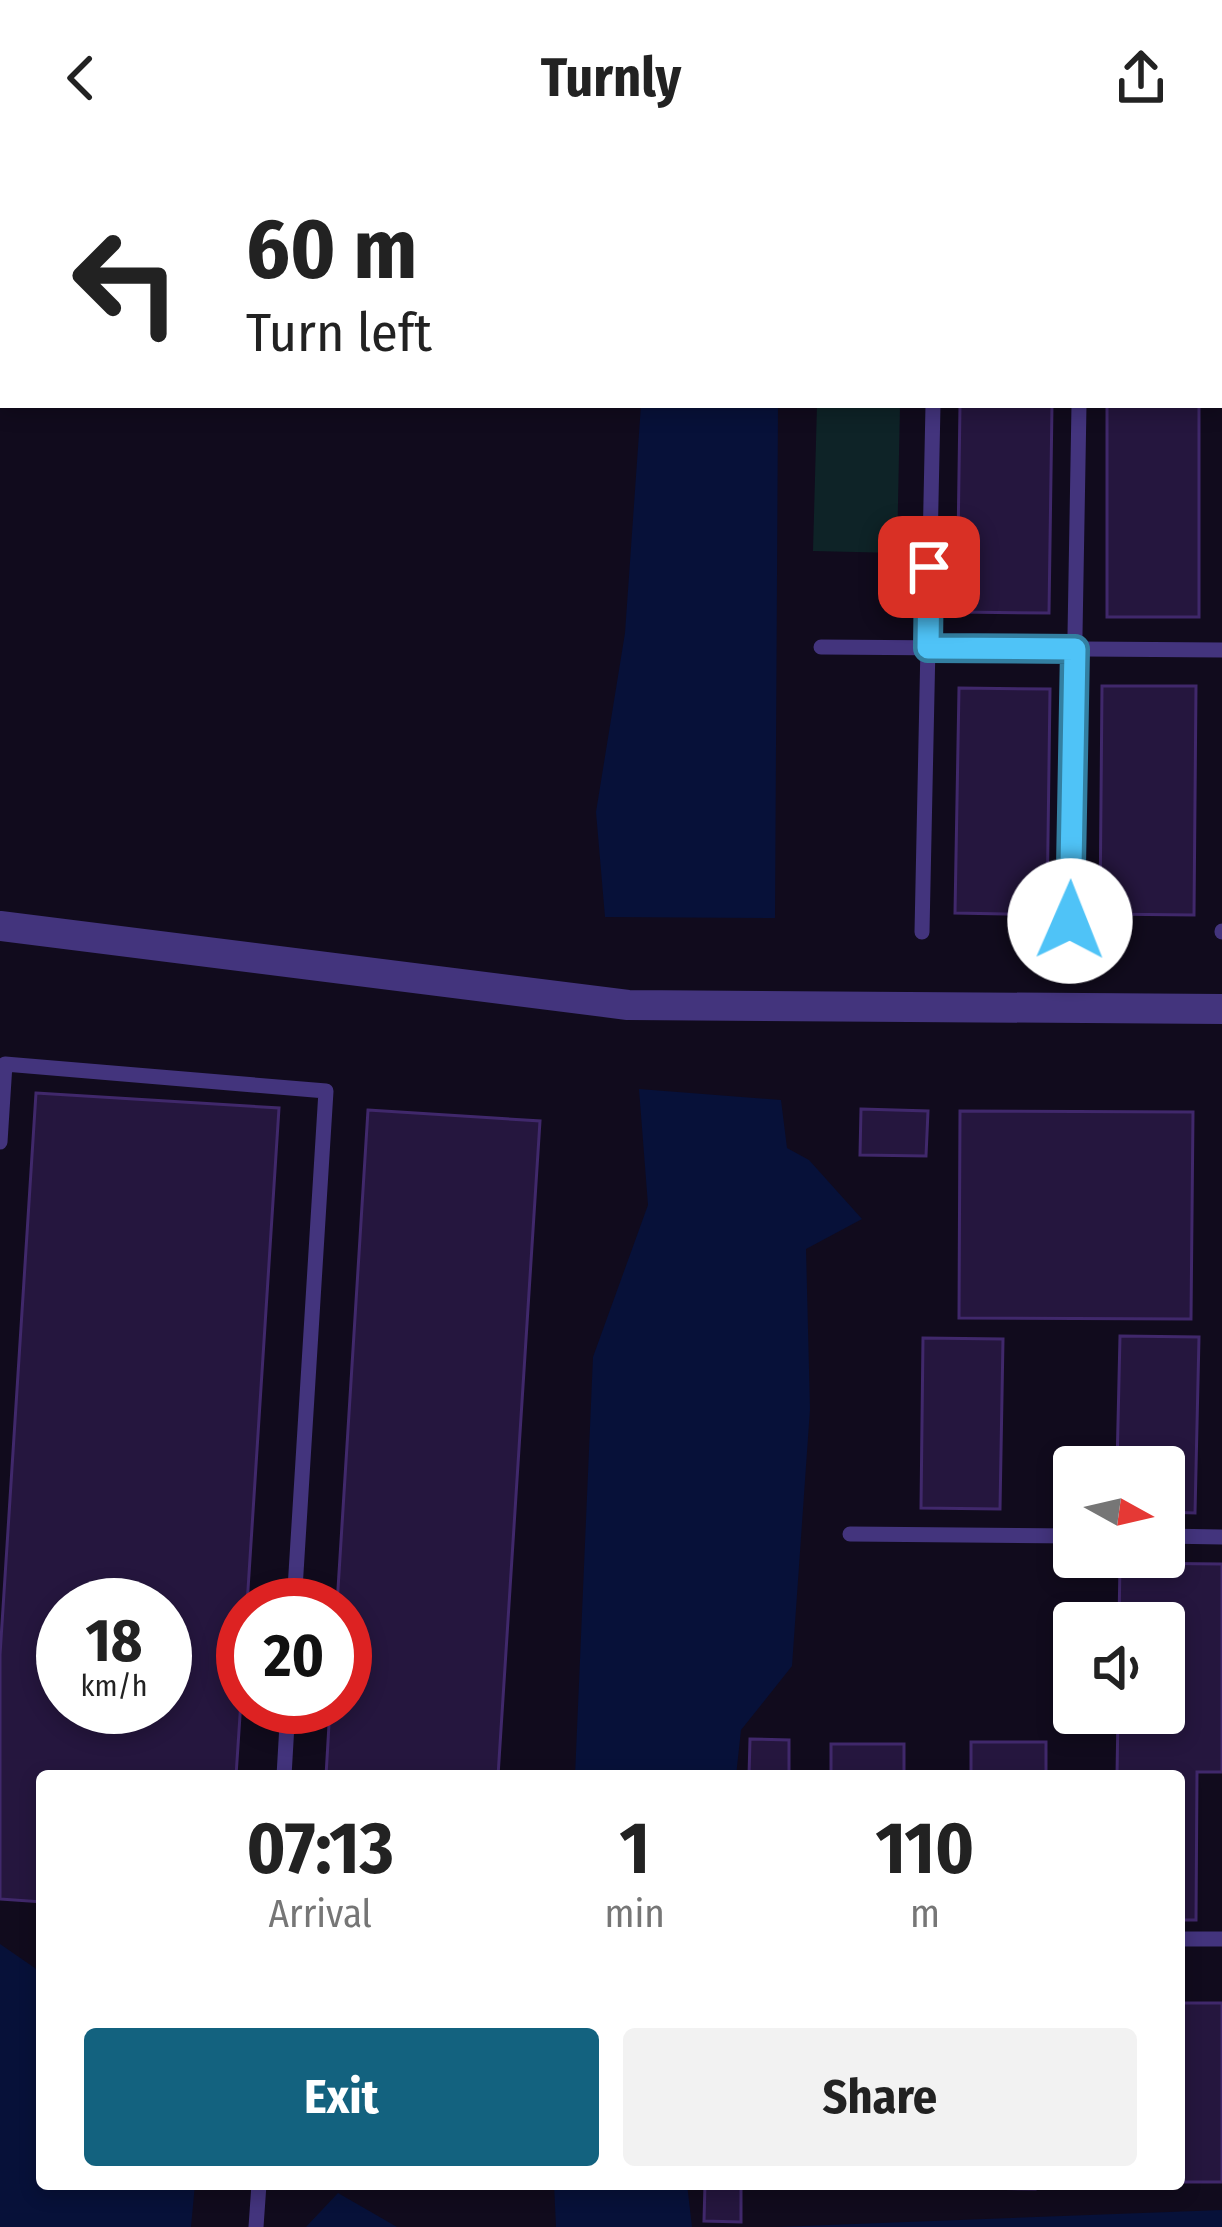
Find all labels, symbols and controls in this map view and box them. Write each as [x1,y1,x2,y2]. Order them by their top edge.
icon: back [48,45,114,111]
icon: share [1108,45,1174,111]
text: Turnly [541,46,681,110]
text: 60 m [246,199,417,300]
icon: left [48,204,204,360]
text: Turn left [246,301,432,365]
pin [878,516,980,618]
icon: arrive [896,534,962,600]
position arrow [1007,858,1133,984]
north arrow [1053,1446,1185,1578]
map controls [1053,1446,1185,1734]
speed limit sign: 20 [216,1578,372,1734]
button: sound [1053,1602,1185,1734]
text: 18 [85,1605,143,1677]
text: km/h [81,1668,147,1704]
text: 07:13 [247,1806,394,1892]
text: 1 [619,1806,650,1892]
text: 110 [875,1806,974,1892]
text: Arrival [269,1891,372,1937]
text: min [604,1891,665,1937]
text: m [910,1891,940,1937]
button: Exit [84,2028,599,2166]
button: Share [623,2028,1137,2166]

